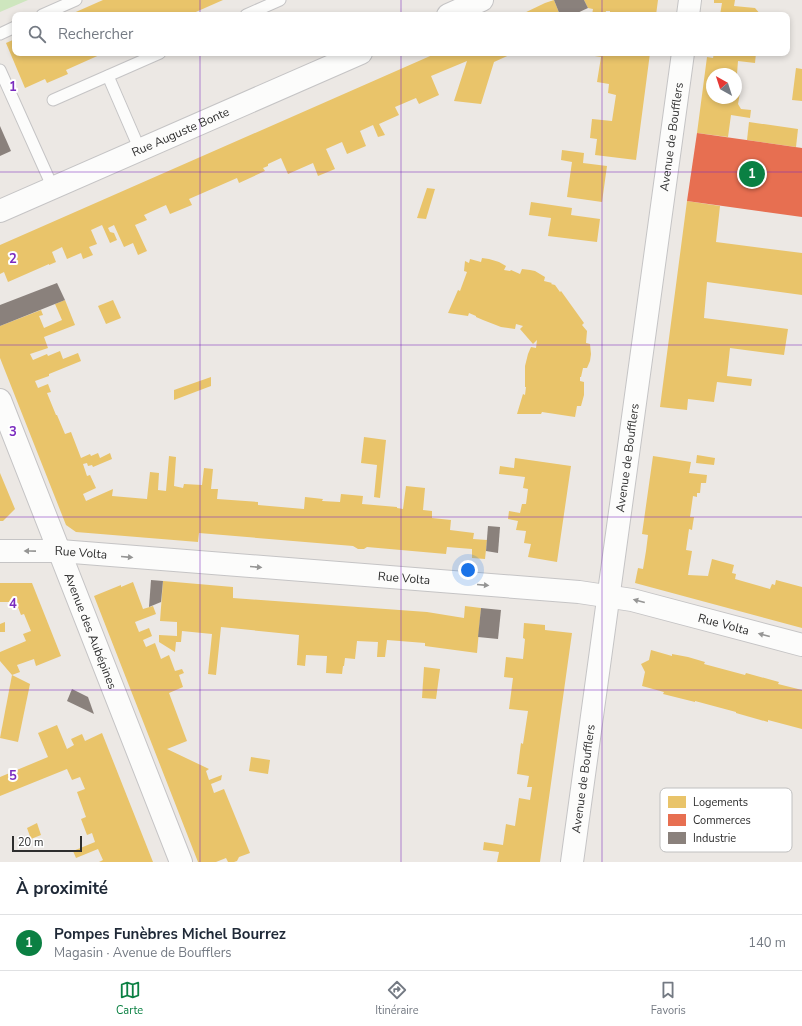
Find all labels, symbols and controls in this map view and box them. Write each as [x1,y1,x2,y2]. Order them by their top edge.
search box [12,12,790,56]
icon: search [26,23,48,45]
text: Rechercher [58,24,133,44]
north arrow [706,68,742,104]
text: 1 [9,78,17,96]
street label: Avenue de Boufflers [656,81,687,192]
street label: Rue Auguste Bonte [129,104,232,160]
pin: 1 [739,159,765,189]
text: 2 [9,250,17,268]
street label: Avenue de Boufflers [612,402,643,513]
text: 3 [9,423,17,441]
street label: Rue Volta [55,543,108,563]
one-way arrow [23,548,36,554]
one-way arrow [121,553,133,560]
your location [458,560,478,580]
one-way arrow [250,563,262,570]
street label: Rue Volta [377,568,431,588]
street label: Avenue des Aubépines [60,570,121,692]
one-way arrow [477,581,489,588]
text: 4 [9,595,17,613]
one-way arrow [632,598,645,604]
street label: Rue Volta [696,610,751,639]
one-way arrow [758,631,771,637]
street label: Avenue de Boufflers [568,723,599,834]
text: 5 [9,767,17,785]
legend [660,788,792,852]
text: Logements [693,795,748,810]
text: Commerces [693,813,751,828]
text: Industrie [693,831,736,846]
scale bar [12,834,82,853]
text: 20 m [18,835,43,850]
text: À proximité [16,877,108,900]
text: Pompes Funèbres Michel Bourrez [54,924,286,944]
text: 1 [25,934,33,952]
text: 140 m [748,934,786,952]
text: Magasin · Avenue de Boufflers [54,944,232,962]
tab: Carte [116,979,143,1018]
tab: Itinéraire [375,979,419,1018]
tab: Favoris [651,979,686,1018]

